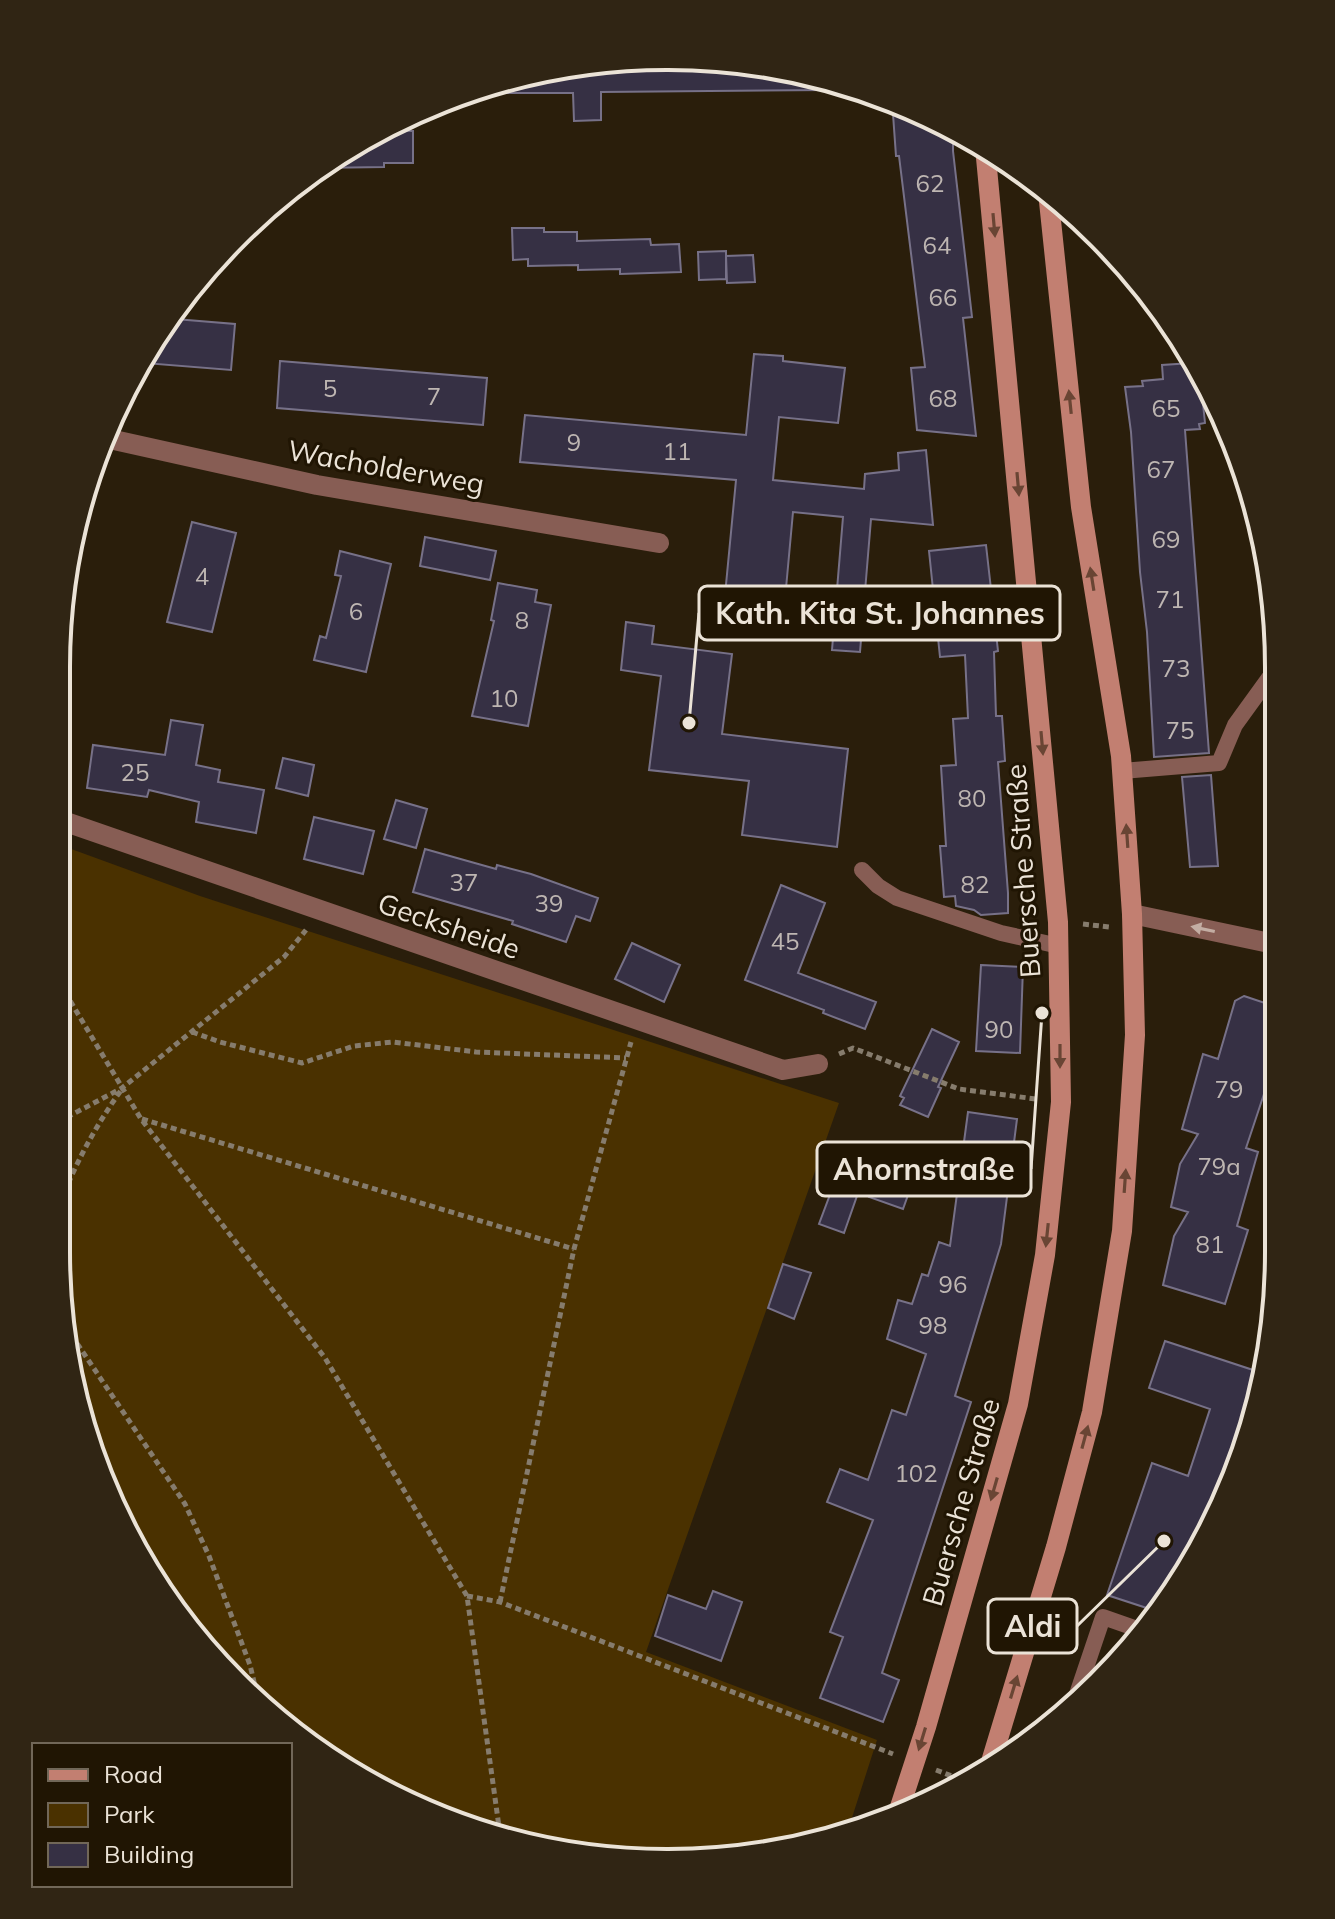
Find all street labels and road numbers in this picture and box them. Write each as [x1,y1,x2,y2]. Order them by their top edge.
street label: Wacholderweg [285,432,487,501]
street label: Buersche Straße [998,763,1047,979]
street label: Gecksheide [374,885,525,966]
street label: Buersche Straße [914,1394,1007,1610]

